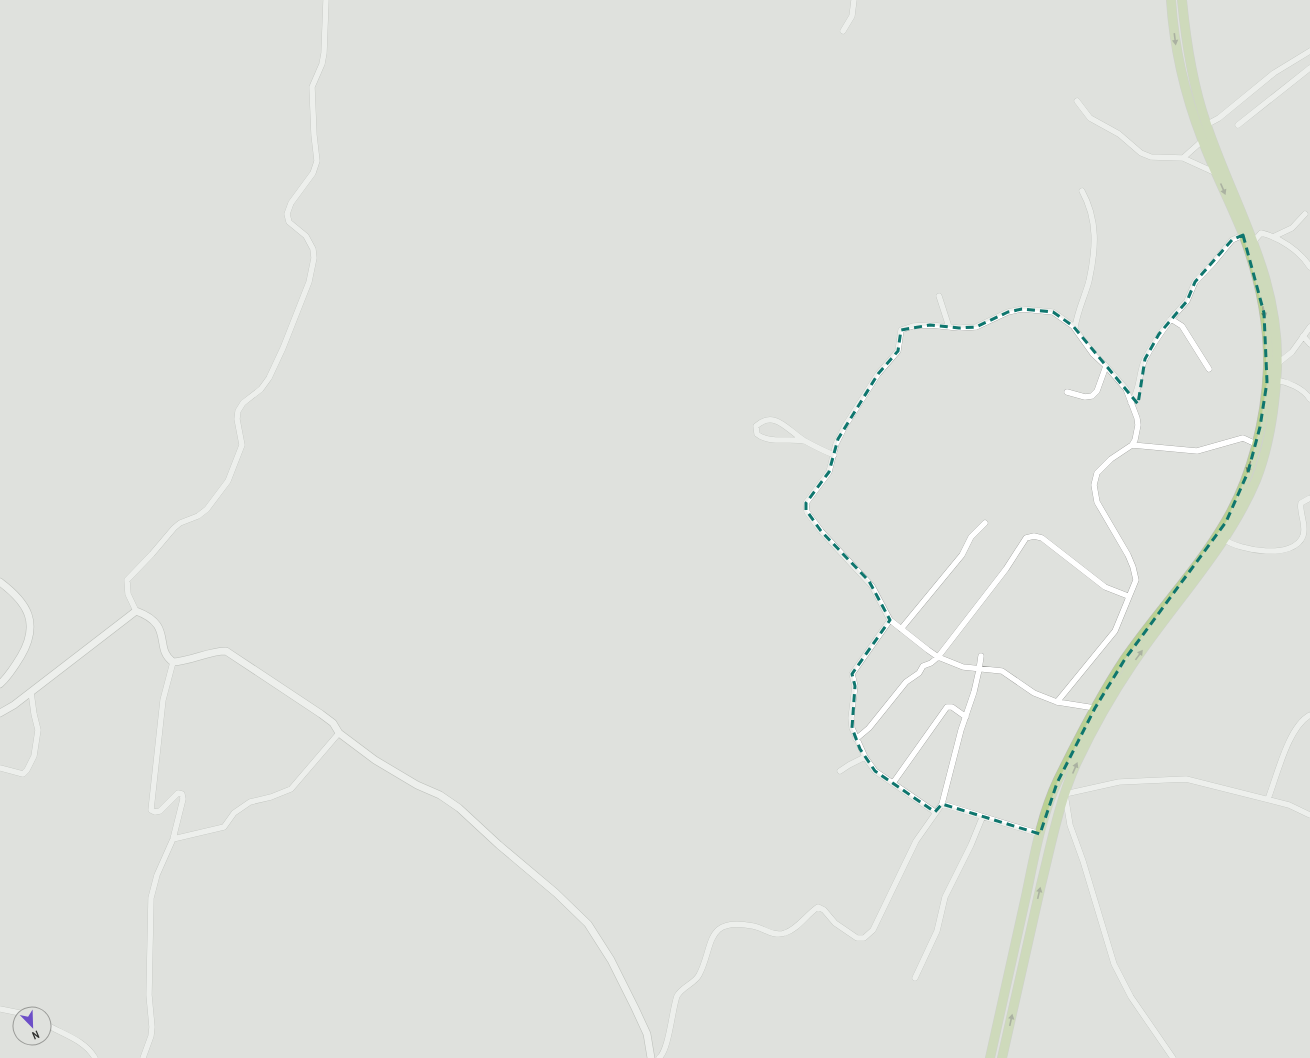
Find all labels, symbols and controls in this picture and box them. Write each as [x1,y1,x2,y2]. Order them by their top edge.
one-way arrow [1172,33,1178,45]
one-way arrow [1220,183,1226,194]
one-way arrow [1261,306,1267,318]
one-way arrow [1246,462,1252,474]
one-way arrow [1135,650,1143,661]
one-way arrow [1072,763,1078,774]
one-way arrow [1037,887,1043,899]
north arrow [12,1006,52,1046]
one-way arrow [1008,1014,1014,1026]
text: N [30,1027,42,1043]

